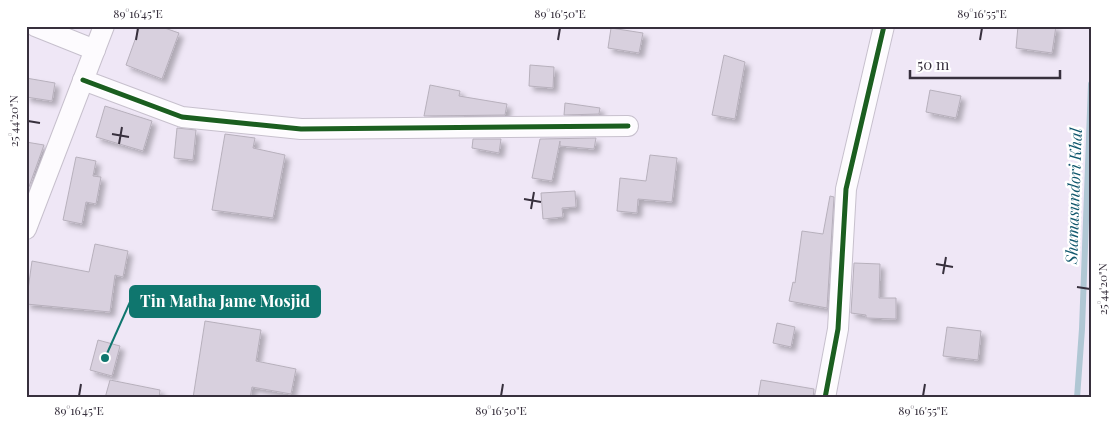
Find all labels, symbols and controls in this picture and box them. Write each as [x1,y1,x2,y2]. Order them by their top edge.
text: 89°16'45"E [113,5,163,21]
text: 89°16'50"E [534,5,586,21]
text: 89°16'55"E [957,5,1007,21]
scale bar [910,48,1060,80]
text: 50 m [917,54,950,74]
text: 25°44'20"N [5,94,21,147]
water label: Shamasundori Khal [1060,127,1086,265]
text: 25°44'20"N [1094,262,1110,315]
callout: Tin Matha Jame Mosjid [130,286,320,317]
text: Tin Matha Jame Mosjid [140,290,310,311]
text: 89°16'45"E [54,402,104,418]
text: 89°16'50"E [475,402,527,418]
text: 89°16'55"E [898,402,948,418]

